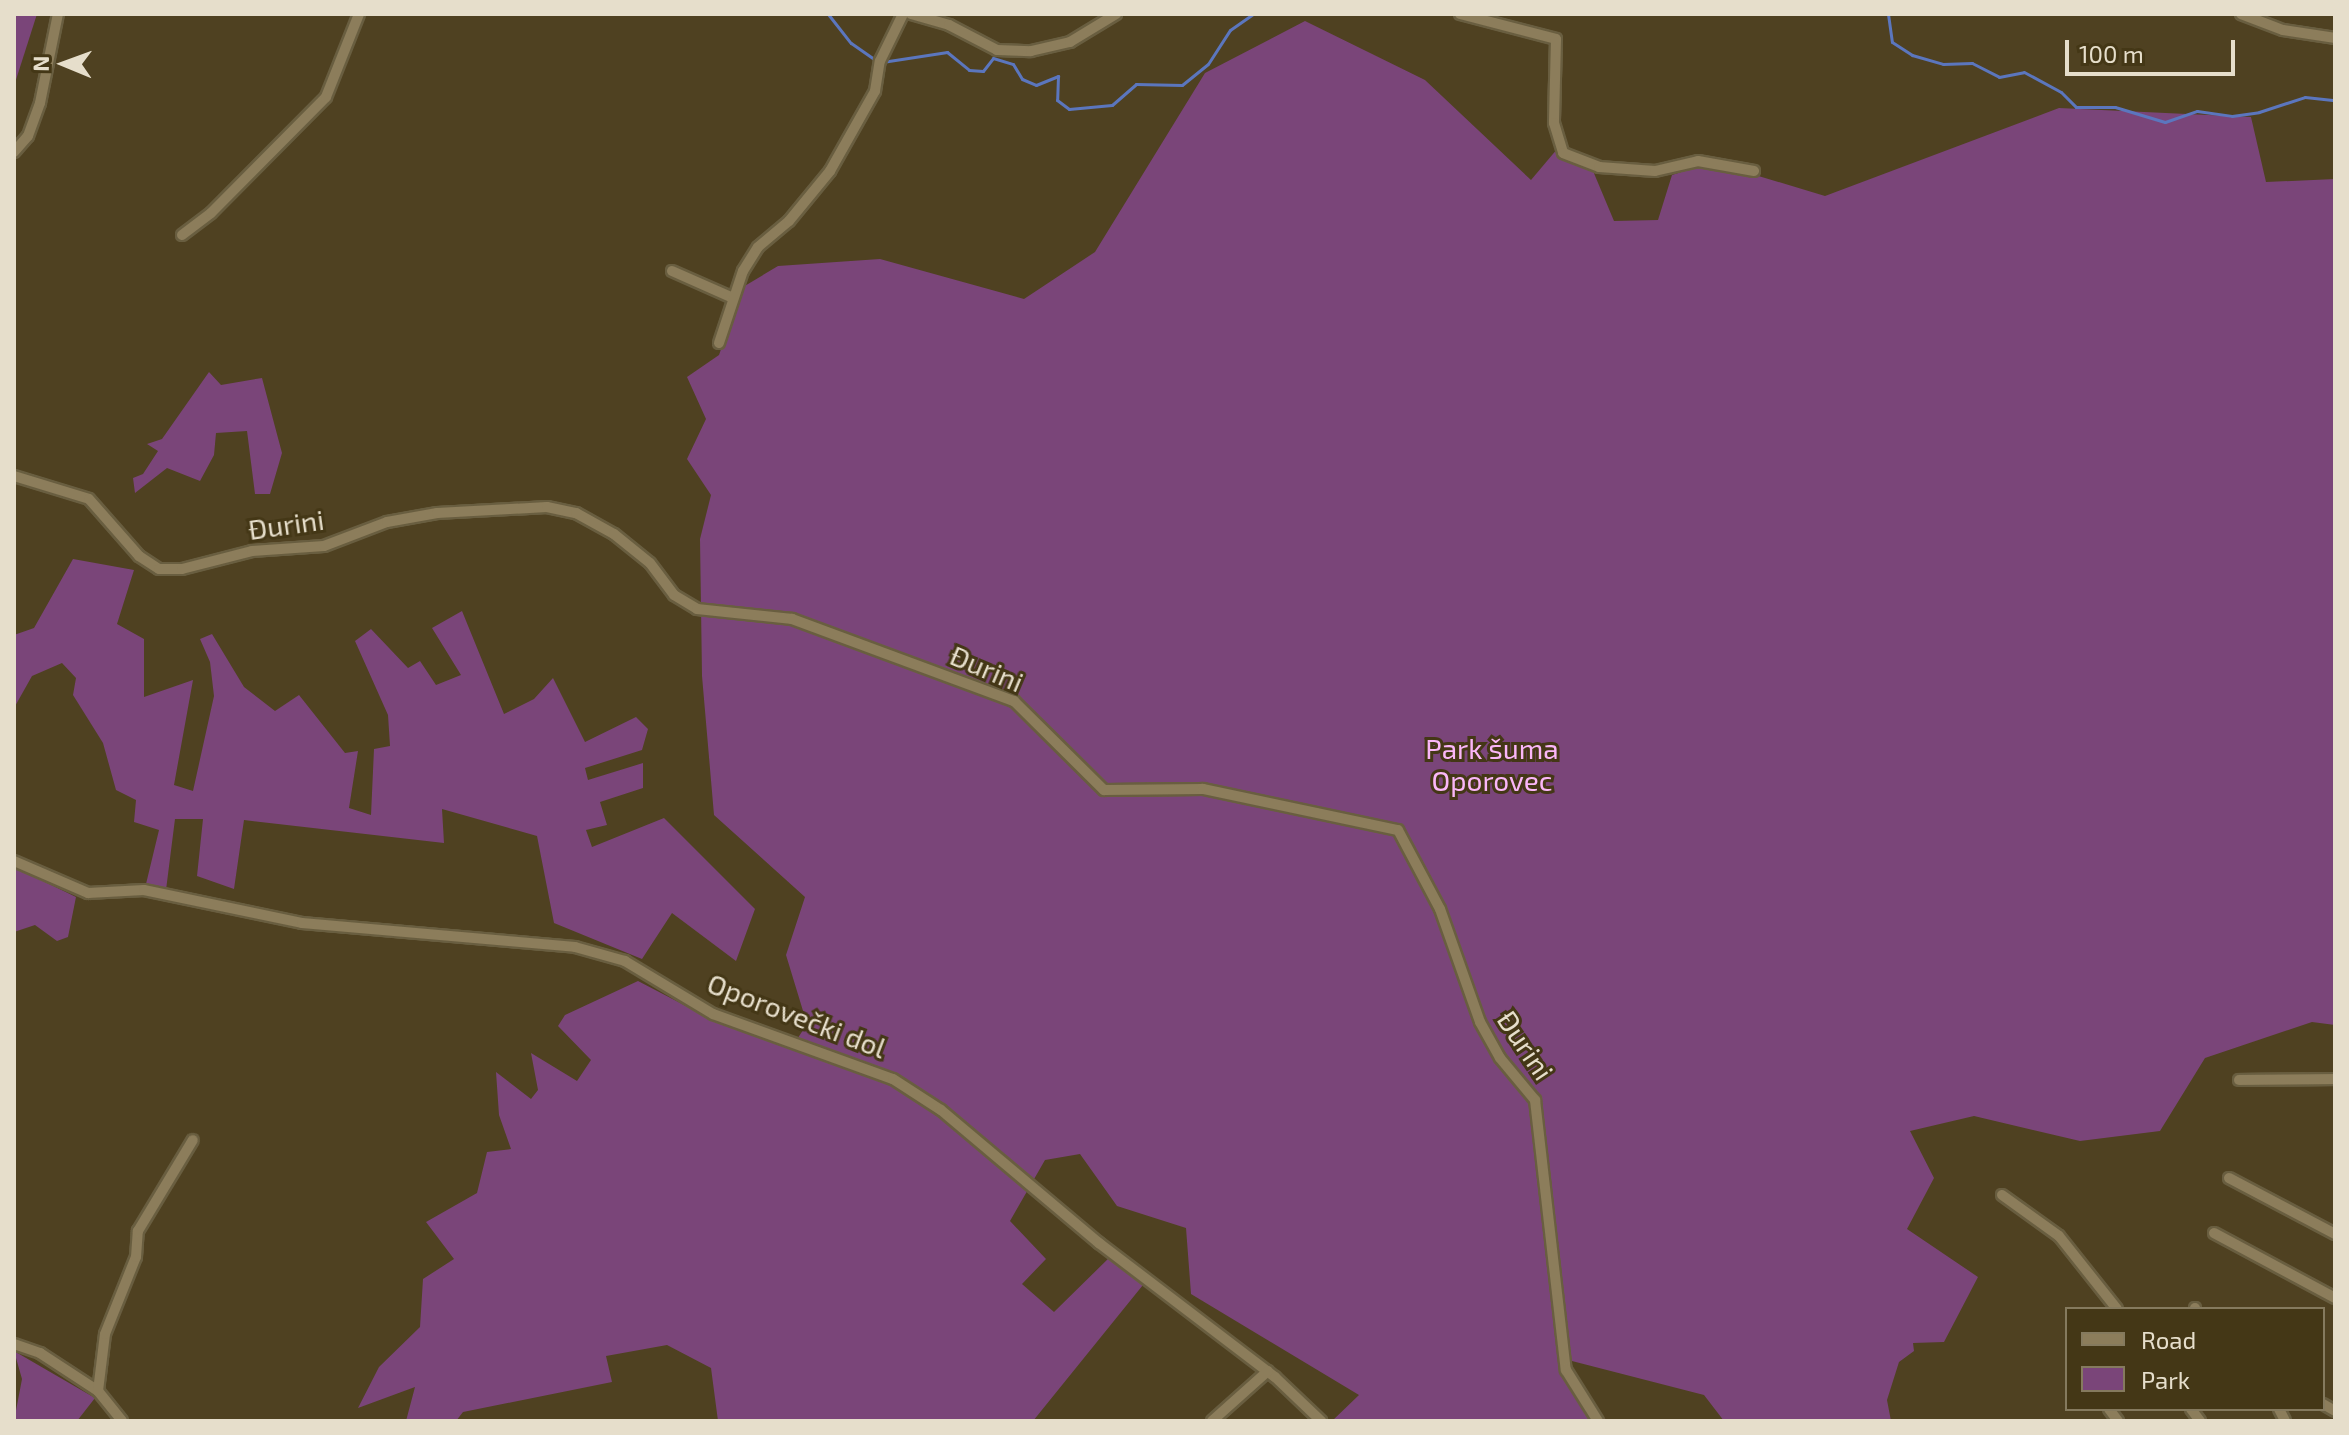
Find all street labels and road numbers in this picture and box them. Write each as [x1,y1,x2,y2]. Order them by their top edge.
street label: Đurini [246,502,326,546]
street label: Đurini [945,638,1029,698]
street label: Oporovečki dol [703,966,891,1064]
street label: Đurini [1491,1004,1561,1086]

